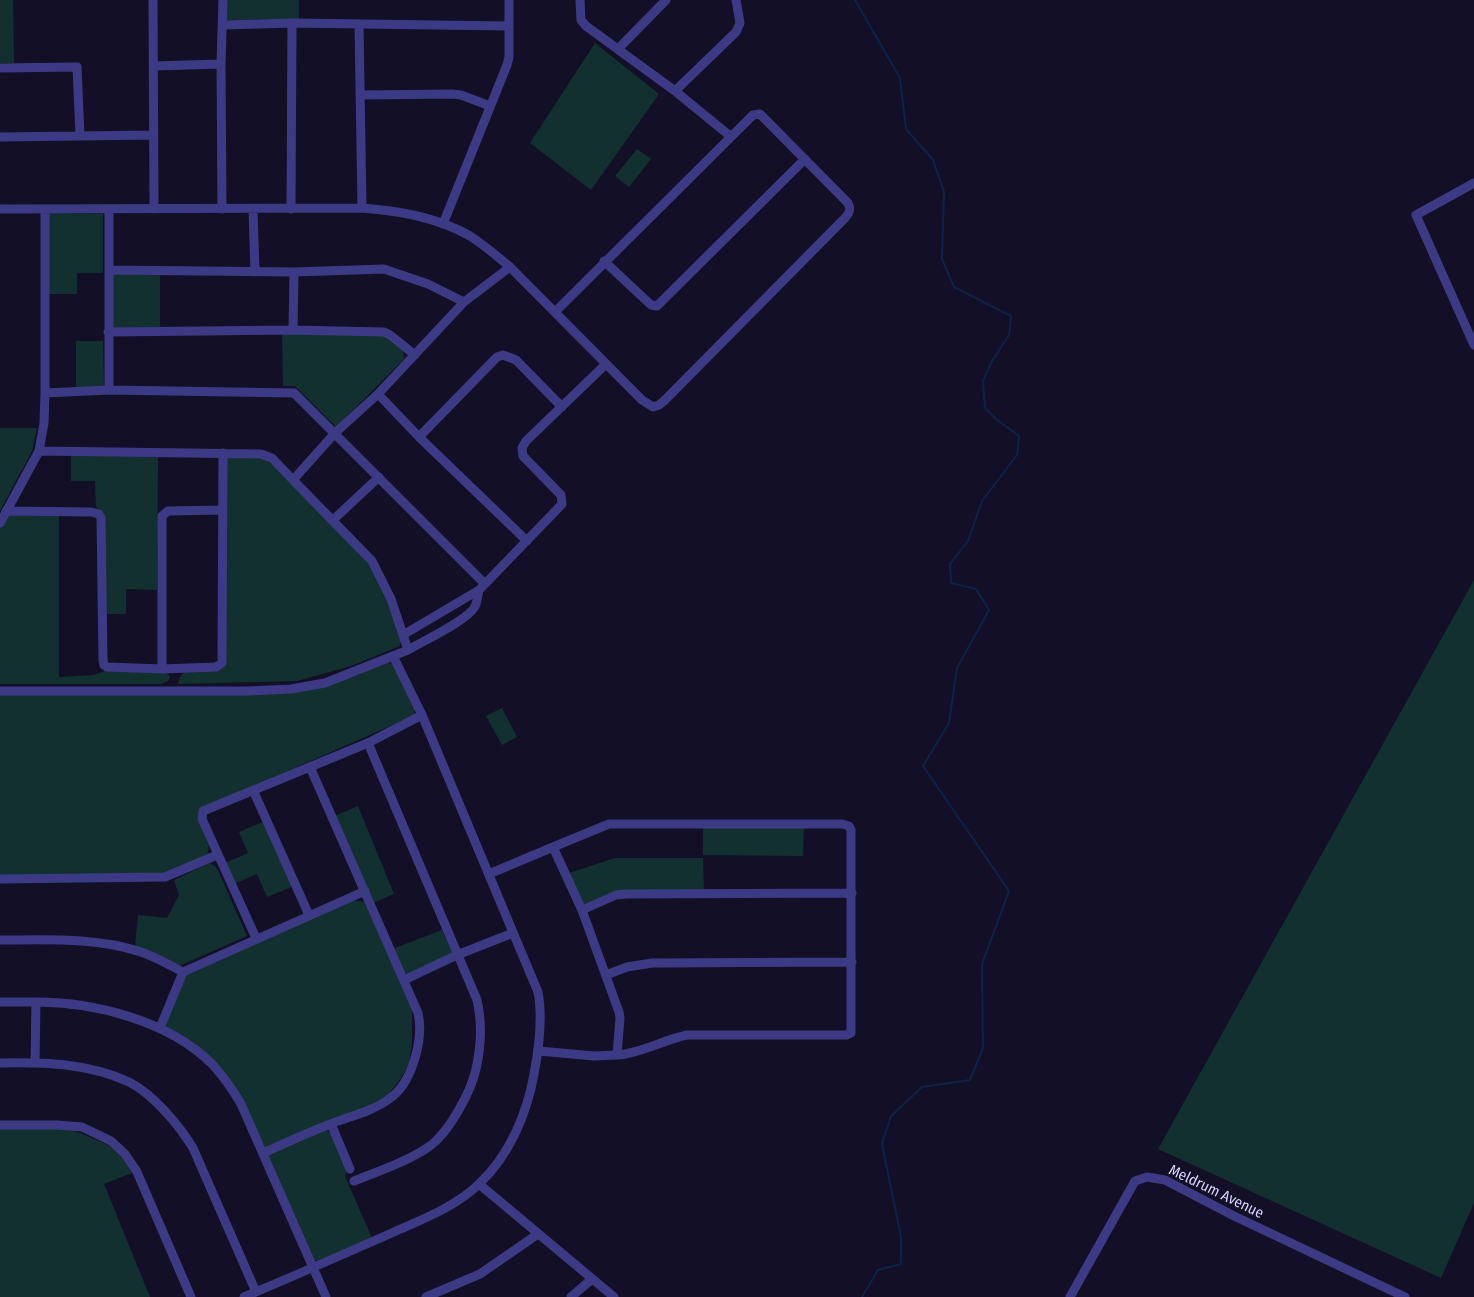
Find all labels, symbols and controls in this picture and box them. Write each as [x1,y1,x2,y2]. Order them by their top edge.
street label: Meldrum Avenue [1166,1161,1266,1223]

